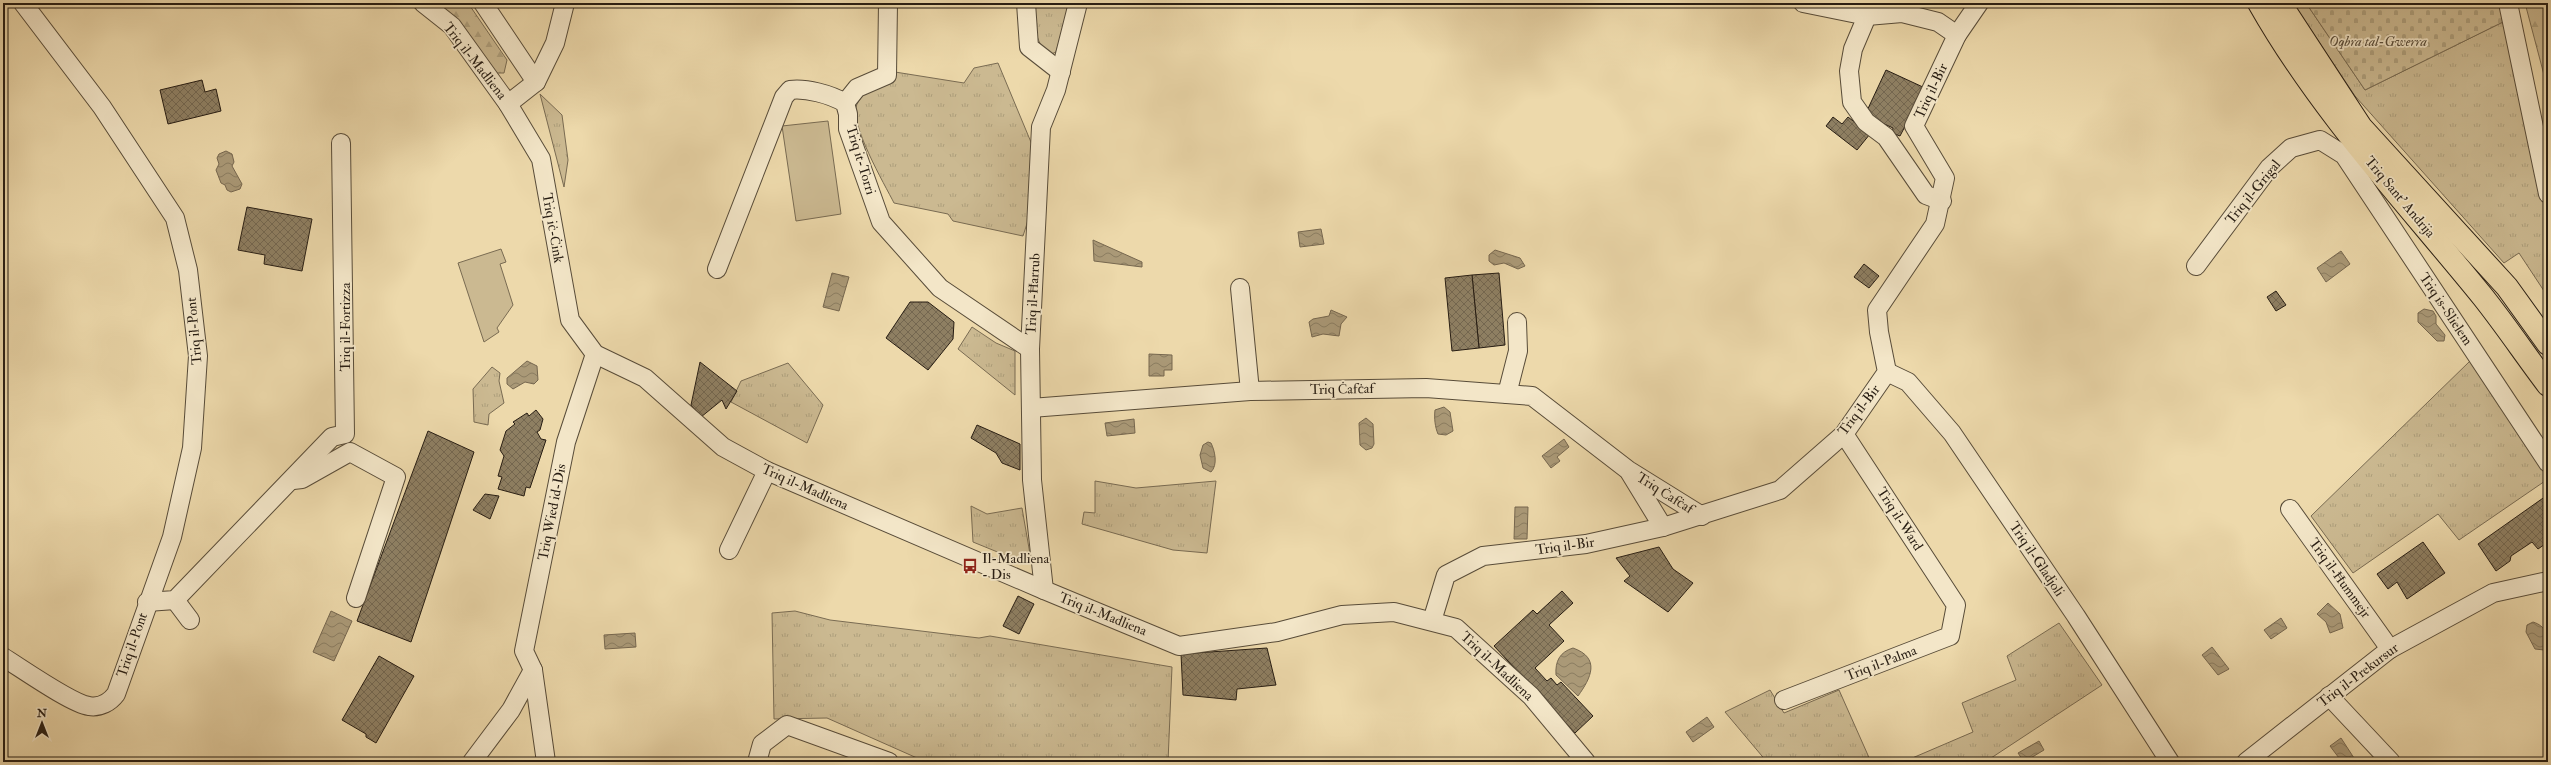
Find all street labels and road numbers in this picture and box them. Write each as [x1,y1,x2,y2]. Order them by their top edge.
street label: Triq il-Madliena [440,19,511,103]
street label: Triq il-Bir [1911,60,1952,121]
street label: Triq it-Torri [842,123,880,197]
street label: Triq Sant' Andrija [2361,153,2439,241]
street label: Triq il-Grigal [2222,156,2284,228]
street label: Triq iċ-Ċink [538,192,568,265]
street label: Triq il-Ħarrub [1022,253,1044,335]
street label: Triq is-Slielem [2416,270,2476,349]
street label: Triq il-Fortizza [337,282,354,372]
street label: Triq il-Pont [183,296,205,365]
street label: Triq Ċafċaf [1310,380,1377,398]
street label: Triq il-Bir [1834,381,1884,439]
street label: Triq il-Madliena [759,460,851,514]
street label: Triq Wied id-Dis [534,462,570,562]
street label: Triq Ċafċaf [1633,469,1699,519]
street label: Triq il-Ward [1873,484,1927,554]
street label: Triq il-Gladjoli [2006,518,2068,600]
street label: Triq il-Bir [1534,533,1596,559]
street label: Triq il-Ħummejr [2305,535,2375,622]
street label: Triq il-Madliena [1057,589,1150,639]
street label: Triq il-Pont [113,610,151,680]
street label: Triq il-Madliena [1457,628,1537,704]
street label: Triq il-Prekursur [2314,639,2402,711]
street label: Triq il-Palma [1843,642,1919,684]

